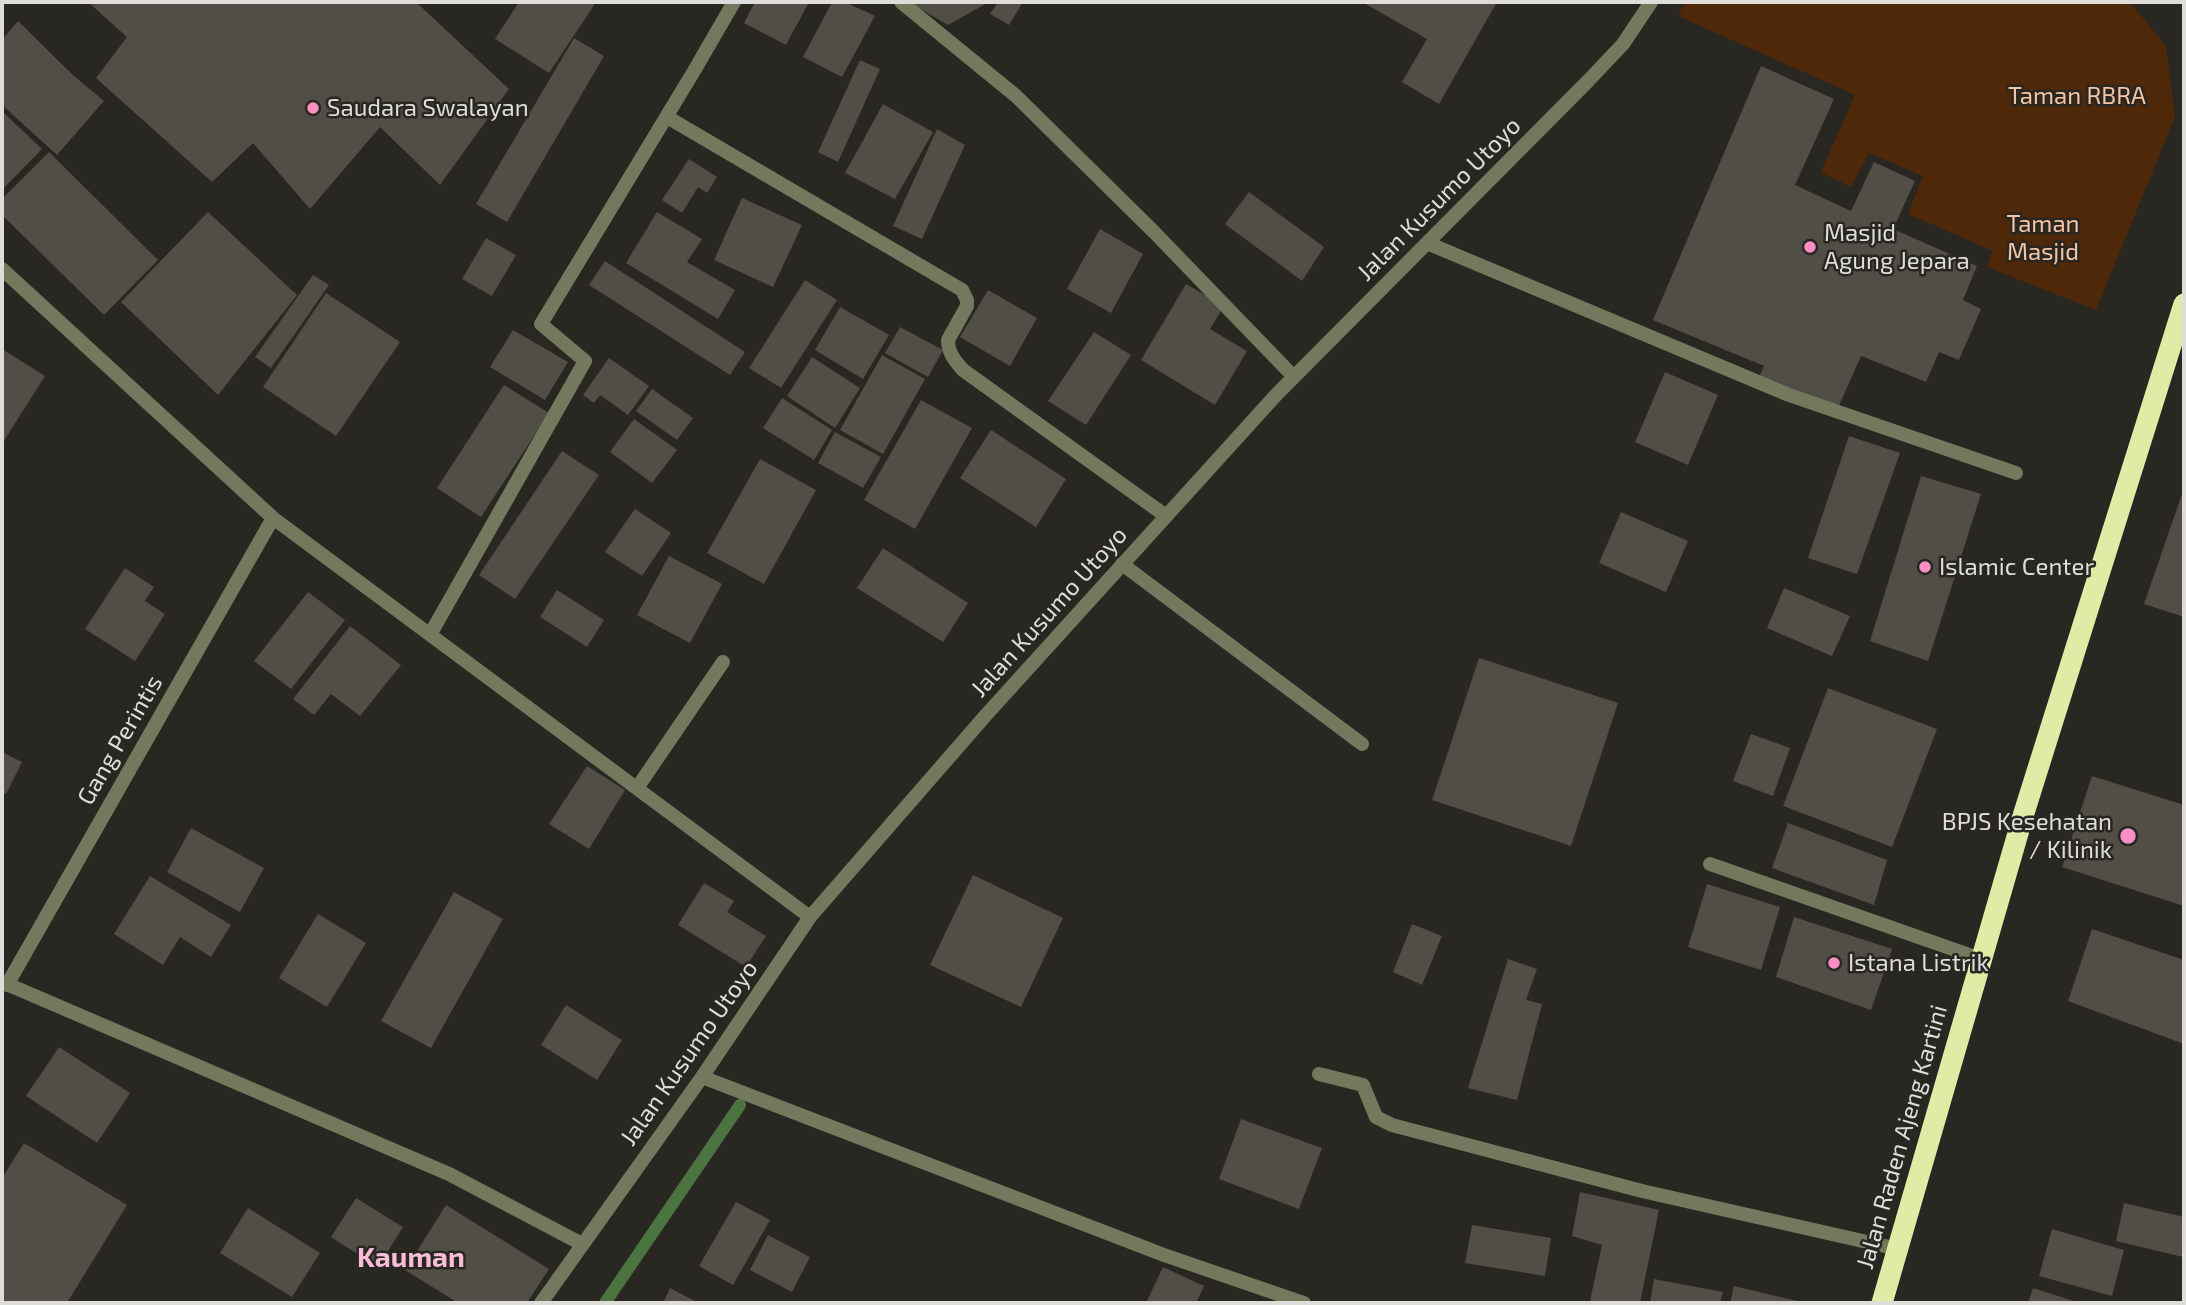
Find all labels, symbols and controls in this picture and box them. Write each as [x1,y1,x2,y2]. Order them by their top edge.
park label: Taman RBRA [2008,82,2146,110]
place label: Saudara Swalayan [327,94,529,122]
marker: Saudara Swalayan [305,100,321,116]
street label: Jalan Kusumo Utoyo [1351,111,1527,287]
park label: Taman Masjid [2006,210,2080,266]
place label: Masjid Agung Jepara [1824,219,1970,275]
marker: Masjid Agung Jepara [1802,239,1818,255]
street label: Jalan Kusumo Utoyo [965,521,1133,703]
place label: Islamic Center [1939,553,2094,581]
marker: Islamic Center [1917,559,1933,575]
street label: Gang Perintis [71,670,169,810]
place label: BPJS Kesehatan / Kilinik [1942,808,2112,864]
marker: BPJS Kesehatan / Kilinik [2118,826,2138,846]
place label: Istana Listrik [1848,949,1989,977]
street label: Jalan Kusumo Utoyo [614,955,764,1151]
marker: Istana Listrik [1826,955,1842,971]
street label: Jalan Raden Ajeng Kartini [1850,1002,1954,1272]
district label: Kauman [357,1241,465,1275]

